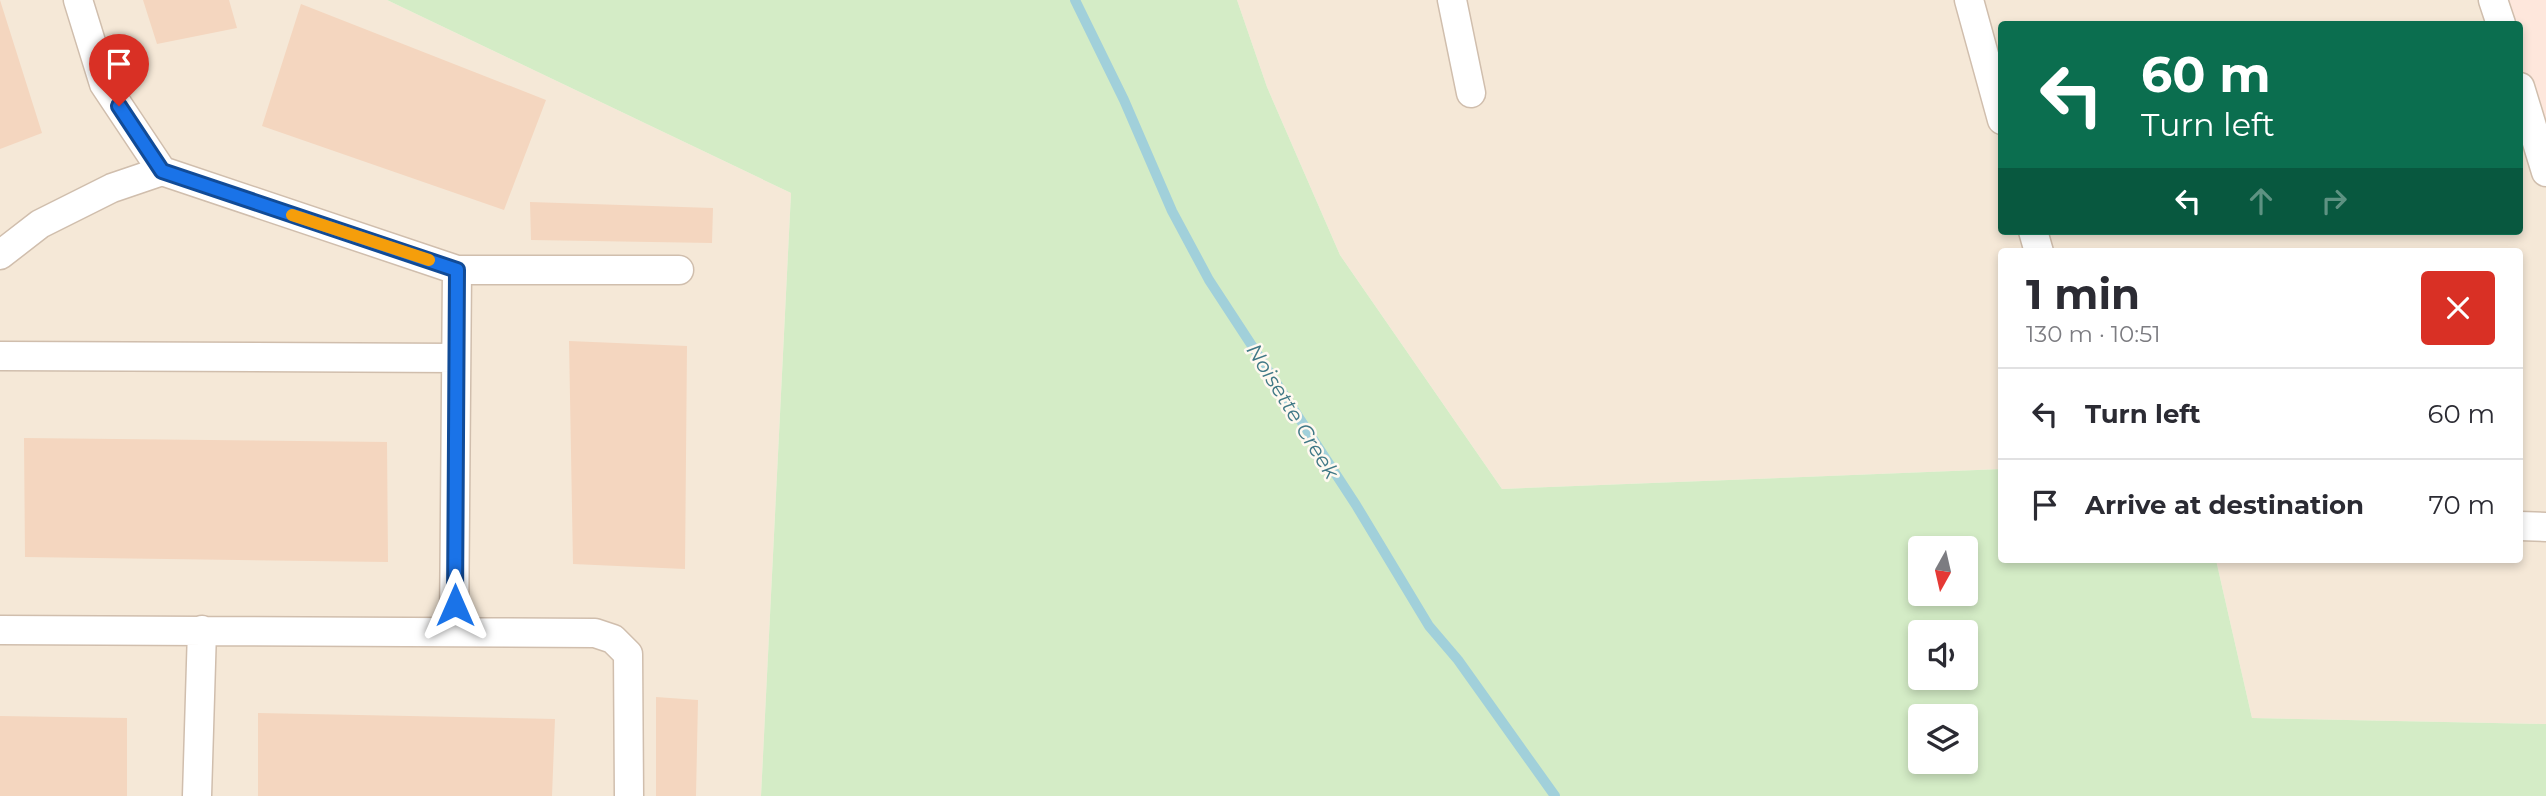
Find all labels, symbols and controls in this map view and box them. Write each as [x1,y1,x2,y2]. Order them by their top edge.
pin [89,34,149,106]
icon: arrive [100,45,138,83]
text: 60 m [2141,45,2271,104]
icon: left [2026,49,2117,140]
text: Turn left [2141,105,2275,144]
icon: left [2169,182,2207,220]
icon: ahead [2242,182,2280,220]
icon: right [2315,182,2353,220]
text: 1 min [2026,268,2140,320]
button: close [2421,271,2495,345]
text: 130 m · 10:51 [2026,320,2161,348]
water label: Noisette Creek [1241,339,1345,484]
icon: left [2026,395,2064,433]
text: Turn left [2085,398,2201,430]
text: 60 m [2428,398,2495,430]
icon: arrive [2026,486,2064,524]
text: Arrive at destination [2085,489,2364,521]
text: 70 m [2429,489,2495,521]
north arrow [1908,536,1978,606]
map controls [1908,536,1978,774]
position arrow [418,568,492,642]
button: sound [1908,620,1978,690]
button: layers [1908,704,1978,774]

